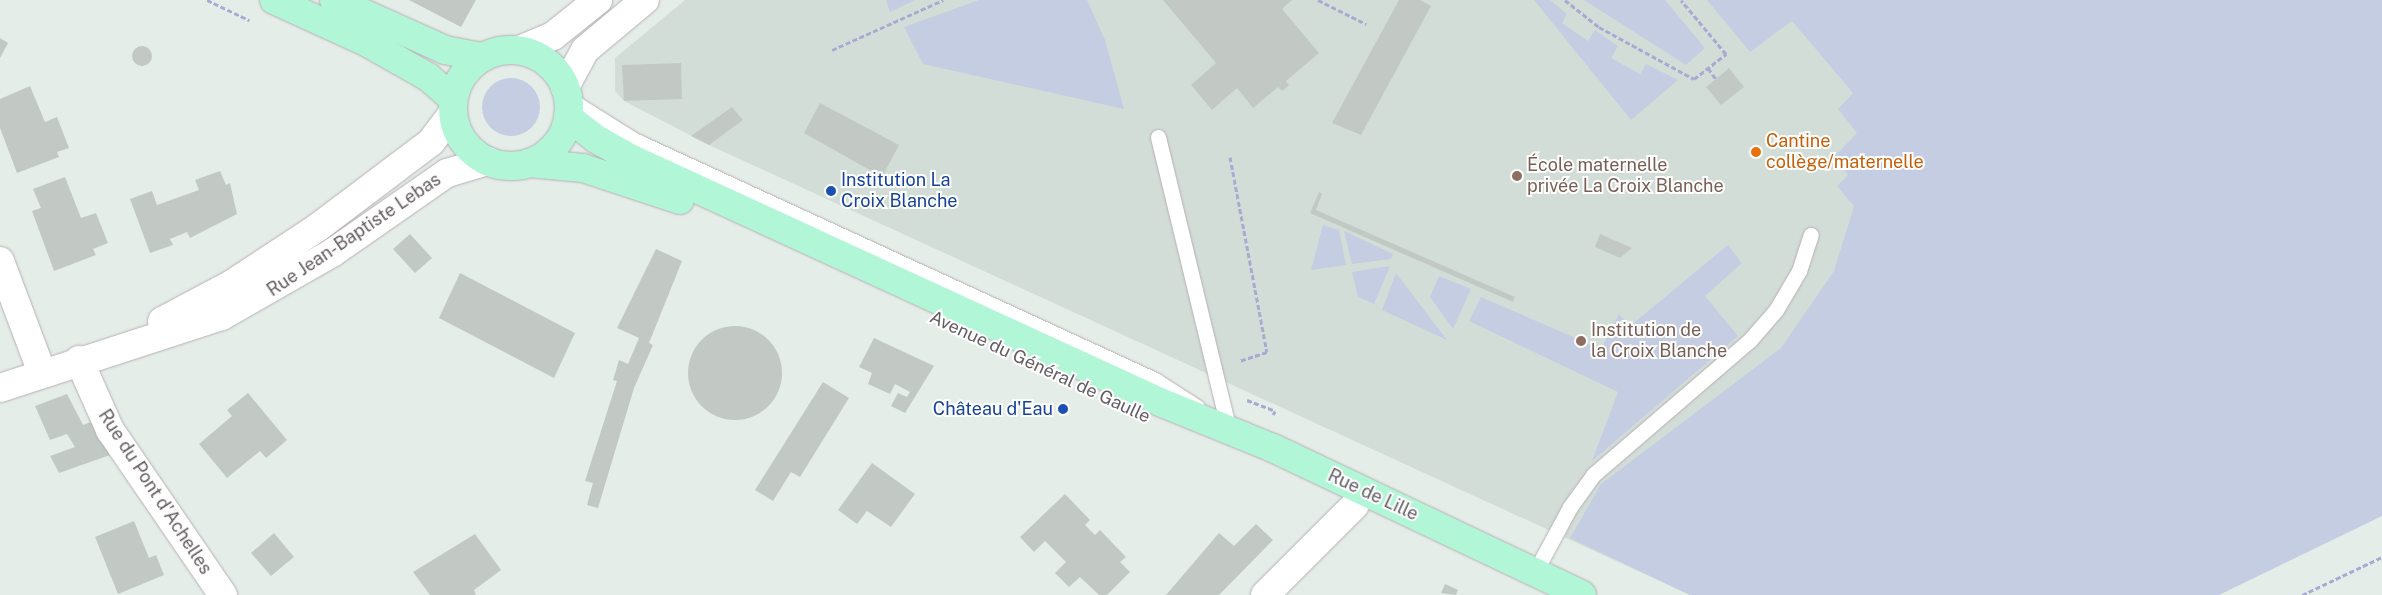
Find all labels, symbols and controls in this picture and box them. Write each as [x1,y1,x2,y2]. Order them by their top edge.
place label: Cantine collège/maternelle [1766,131,1924,173]
marker: Cantine collège/maternelle [1750,146,1762,158]
place label: École maternelle privée La Croix Blanche [1527,155,1724,198]
street label: Rue Jean-Baptiste Lebas [263,169,445,301]
place label: Institution La Croix Blanche [841,170,957,212]
marker: École maternelle privée La Croix Blanche [1511,170,1523,182]
marker: Institution La Croix Blanche [825,185,837,197]
street label: Avenue du Général de Gaulle [926,306,1154,428]
place label: Institution de la Croix Blanche [1591,320,1727,362]
marker: Institution de la Croix Blanche [1575,335,1587,347]
place label: Château d'Eau [933,398,1053,420]
marker: Château d'Eau [1057,403,1069,415]
street label: Rue du Pont d'Achelles [93,405,217,579]
street label: Rue de Lille [1324,465,1422,525]

